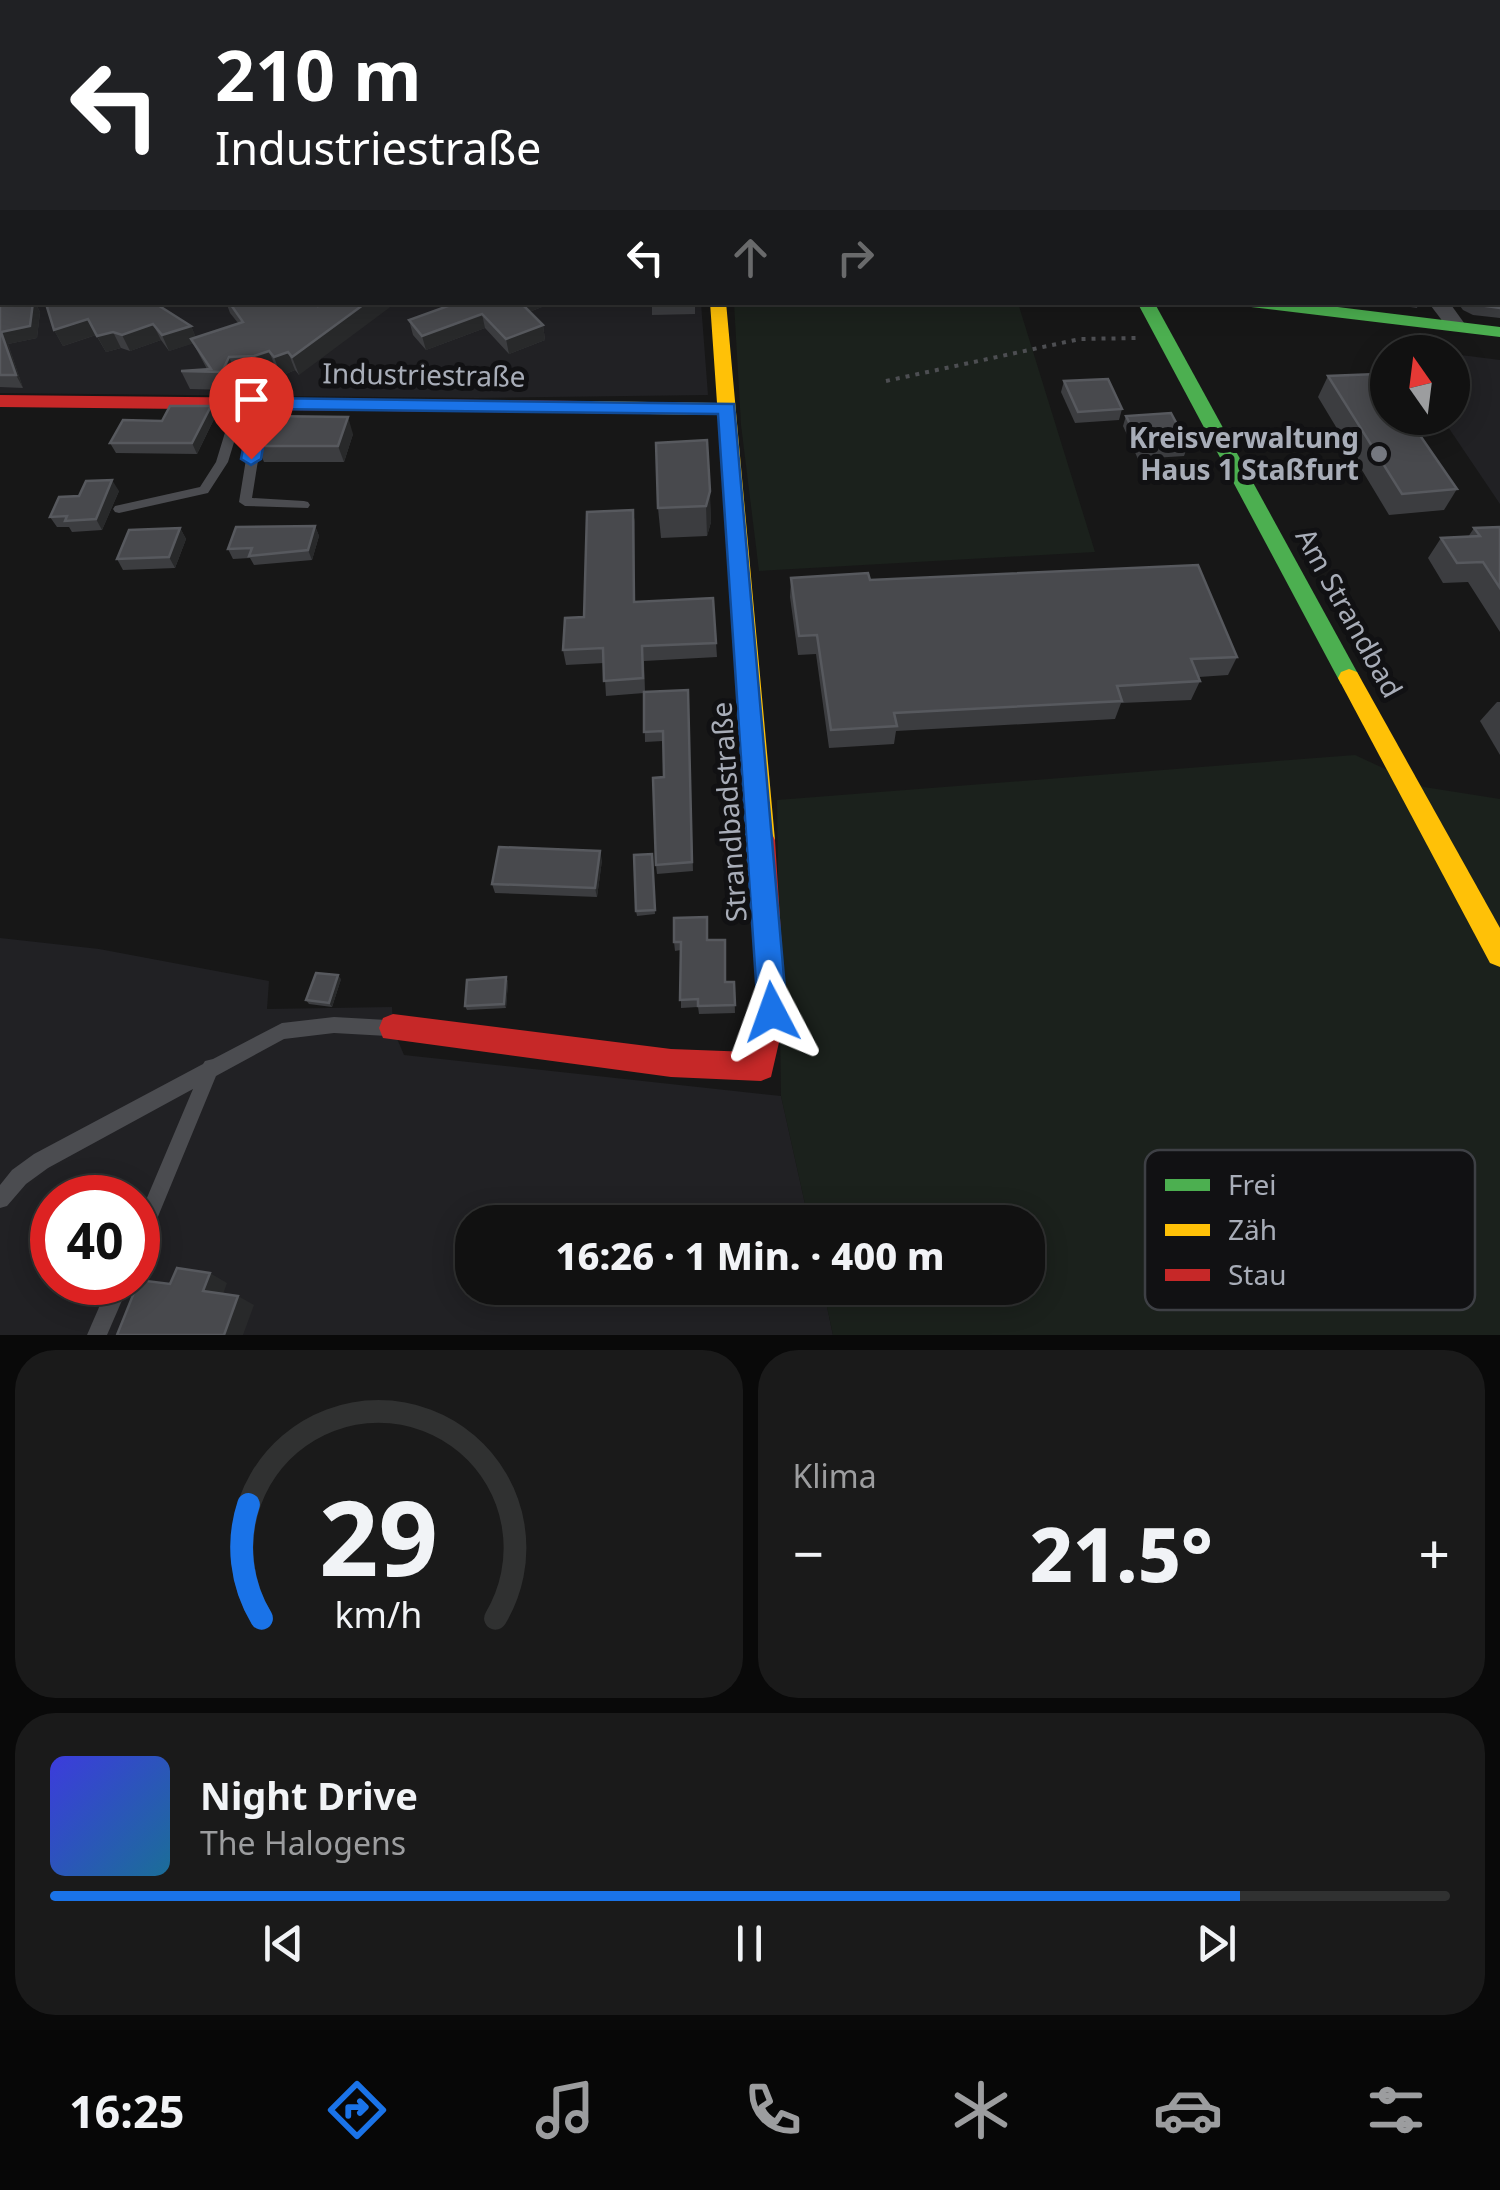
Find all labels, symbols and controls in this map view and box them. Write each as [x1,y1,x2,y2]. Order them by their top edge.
text: 210 m [215,26,422,122]
icon: left [50,40,180,170]
text: Industriestraße [215,117,541,178]
icon: left [618,230,673,285]
icon: ahead [723,230,778,285]
icon: right [828,230,883,285]
north arrow [1370,335,1470,435]
map controls [1370,335,1470,435]
street label: Industriestraße [322,353,526,395]
pin [209,357,294,460]
icon: arrive [224,372,279,427]
place label: Kreisverwaltung Haus 1 Staßfurt [1129,418,1359,488]
marker: Kreisverwaltung Haus 1 Staßfurt [1368,443,1390,465]
street label: Am Strandbad [1288,521,1412,704]
street label: Strandbadstraße [701,701,755,923]
position arrow [720,960,824,1064]
legend [1145,1150,1475,1310]
text: Frei [1228,1165,1277,1203]
speed limit sign: 40 [30,1175,160,1305]
text: Zäh [1228,1210,1277,1248]
text: 16:26 · 1 Min. · 400 m [556,1229,944,1281]
text: Stau [1228,1255,1287,1293]
text: Klima [793,1454,877,1497]
text: 29 [319,1465,438,1606]
text: 21.5° [1030,1502,1213,1604]
text: − [793,1515,824,1590]
text: + [1419,1515,1450,1590]
text: km/h [335,1590,423,1638]
text: Night Drive [200,1769,418,1821]
text: The Halogens [200,1821,406,1864]
icon: previous [256,1916,311,1971]
icon: pause [722,1916,777,1971]
icon: next [1189,1916,1244,1971]
icon: directions [322,2075,392,2145]
icon: music [530,2075,600,2145]
icon: phone [738,2075,808,2145]
icon: climate [946,2075,1016,2145]
icon: car [1153,2075,1223,2145]
icon: filters [1361,2075,1431,2145]
text: 16:25 [69,2080,184,2141]

